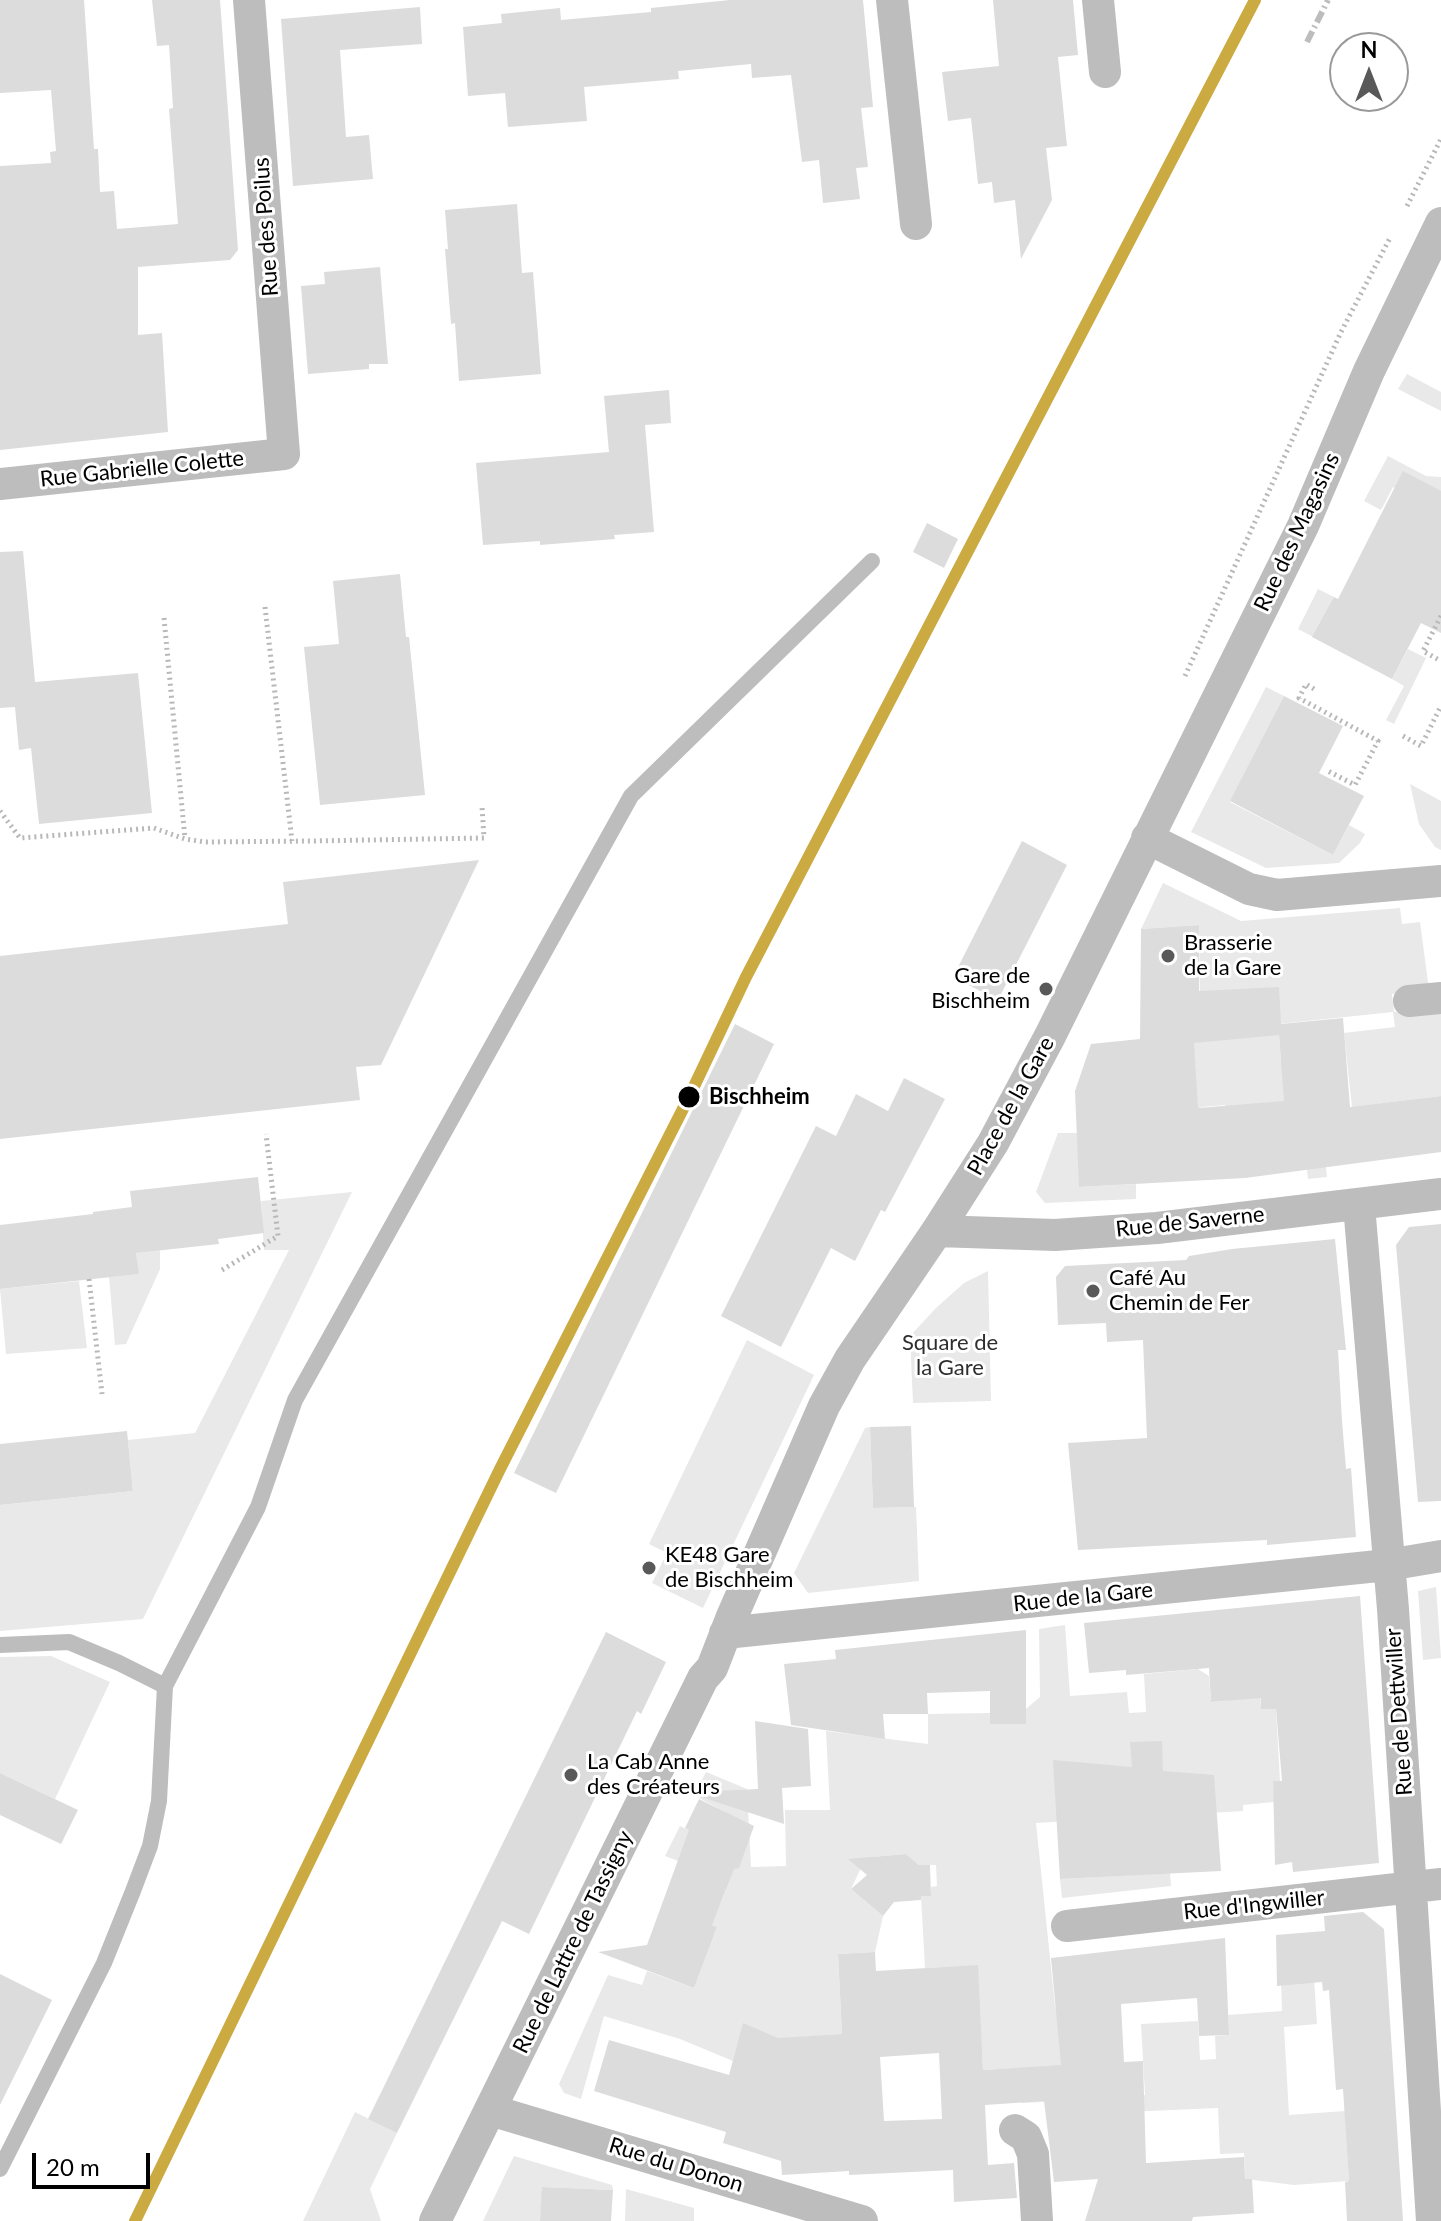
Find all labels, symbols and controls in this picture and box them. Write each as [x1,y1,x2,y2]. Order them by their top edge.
north arrow [1329,32,1409,112]
text: N [1361,36,1377,63]
street label: Rue des Poilus [248,157,284,297]
street label: Rue Gabrielle Colette [39,445,245,493]
street label: Rue des Magasins [1249,449,1345,615]
place label: Brasserie de la Gare [1184,930,1281,982]
marker: Brasserie de la Gare [1159,947,1177,965]
place label: Gare de Bischheim [931,963,1030,1014]
marker: Gare de Bischheim [1037,980,1055,998]
street label: Place de la Gare [962,1032,1060,1180]
marker: Bischheim [676,1084,702,1110]
place label: Bischheim [709,1084,810,1110]
street label: Rue de Saverne [1114,1201,1266,1243]
place label: Café Au Chemin de Fer [1109,1265,1250,1316]
marker: Café Au Chemin de Fer [1084,1282,1102,1300]
park label: Square de la Gare [902,1330,998,1382]
place label: KE48 Gare de Bischheim [665,1542,793,1594]
marker: KE48 Gare de Bischheim [640,1559,658,1577]
street label: Rue de la Gare [1012,1577,1154,1617]
street label: Rue de Dettwiller [1380,1627,1418,1797]
place label: La Cab Anne des Créateurs [587,1749,720,1800]
marker: La Cab Anne des Créateurs [562,1766,580,1784]
street label: Rue de Lattre de Tassigny [508,1826,638,2058]
street label: Rue d'Ingwiller [1182,1884,1326,1926]
street label: Rue du Donon [606,2132,746,2198]
scale bar [36,2137,154,2187]
text: 20 m [46,2152,100,2181]

